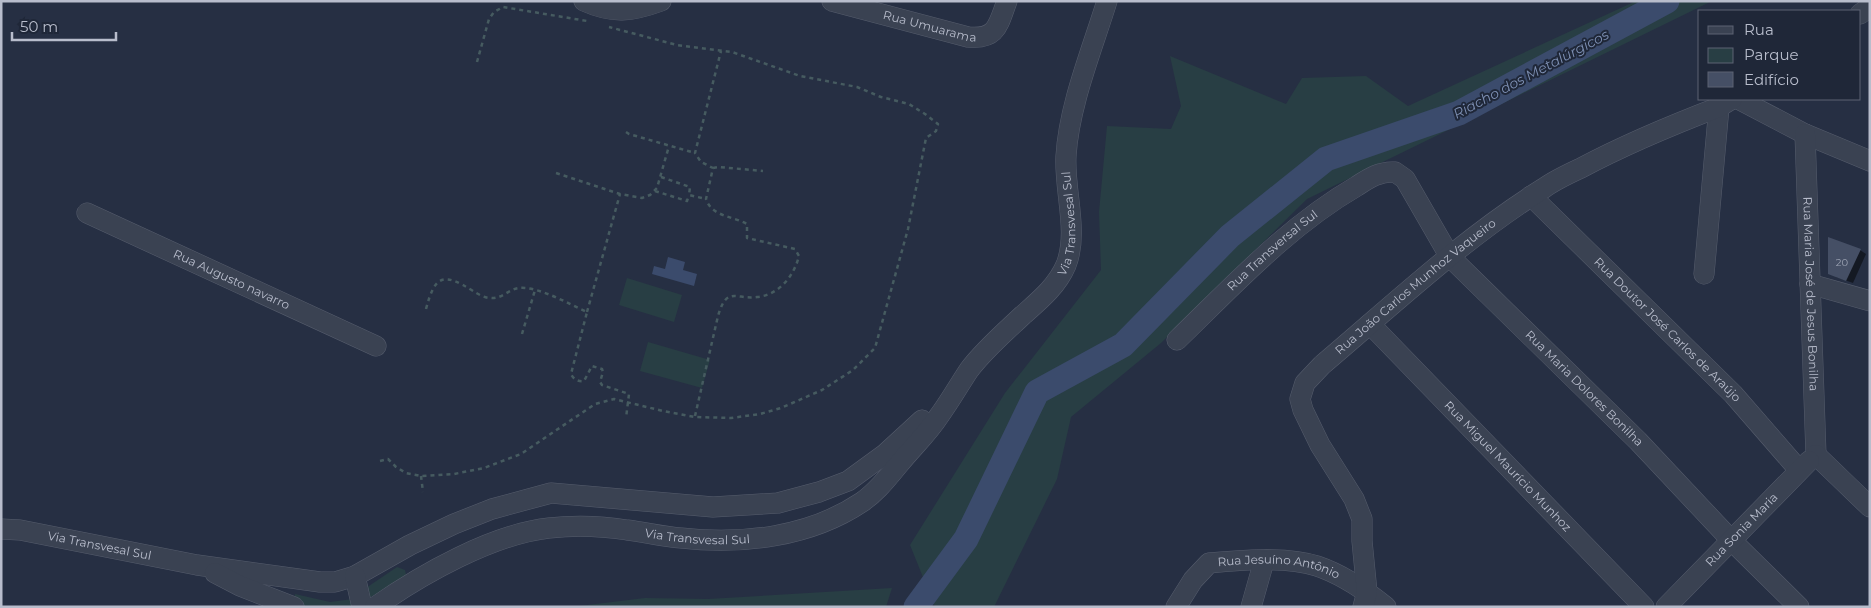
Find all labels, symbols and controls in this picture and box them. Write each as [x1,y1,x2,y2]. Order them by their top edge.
street label: Rua Umuarama [882,7,977,44]
scale bar [12,10,116,42]
legend [1698,10,1861,100]
text: 50 m [20,17,58,36]
text: Rua [1744,20,1774,39]
water label: Riacho dos Metalúrgicos [1450,25,1612,123]
text: Parque [1744,45,1799,64]
text: Edifício [1744,70,1799,89]
street label: Via Transvesal Sul [1054,171,1078,278]
street label: Rua Maria José de Jesus Bonilha [1800,196,1822,391]
street label: Rua Transversal Sul [1224,206,1320,294]
street label: Rua João Carlos Munhoz Vaqueiro [1332,215,1499,358]
street label: Rua Augusto navarro [171,246,292,312]
street label: Rua Doutor José Carlos de Araújo [1591,254,1744,405]
house number: 20 [1836,256,1849,269]
street label: Rua Maria Dolores Bonilha [1522,327,1647,449]
street label: Rua Miguel Maurício Munhoz [1441,397,1575,534]
street label: Rua Sonia Maria [1702,490,1781,569]
street label: Via Transvesal Sul [644,525,750,547]
street label: Via Transvesal Sul [46,528,153,563]
street label: Rua Jesuíno Antônio [1217,552,1343,582]

